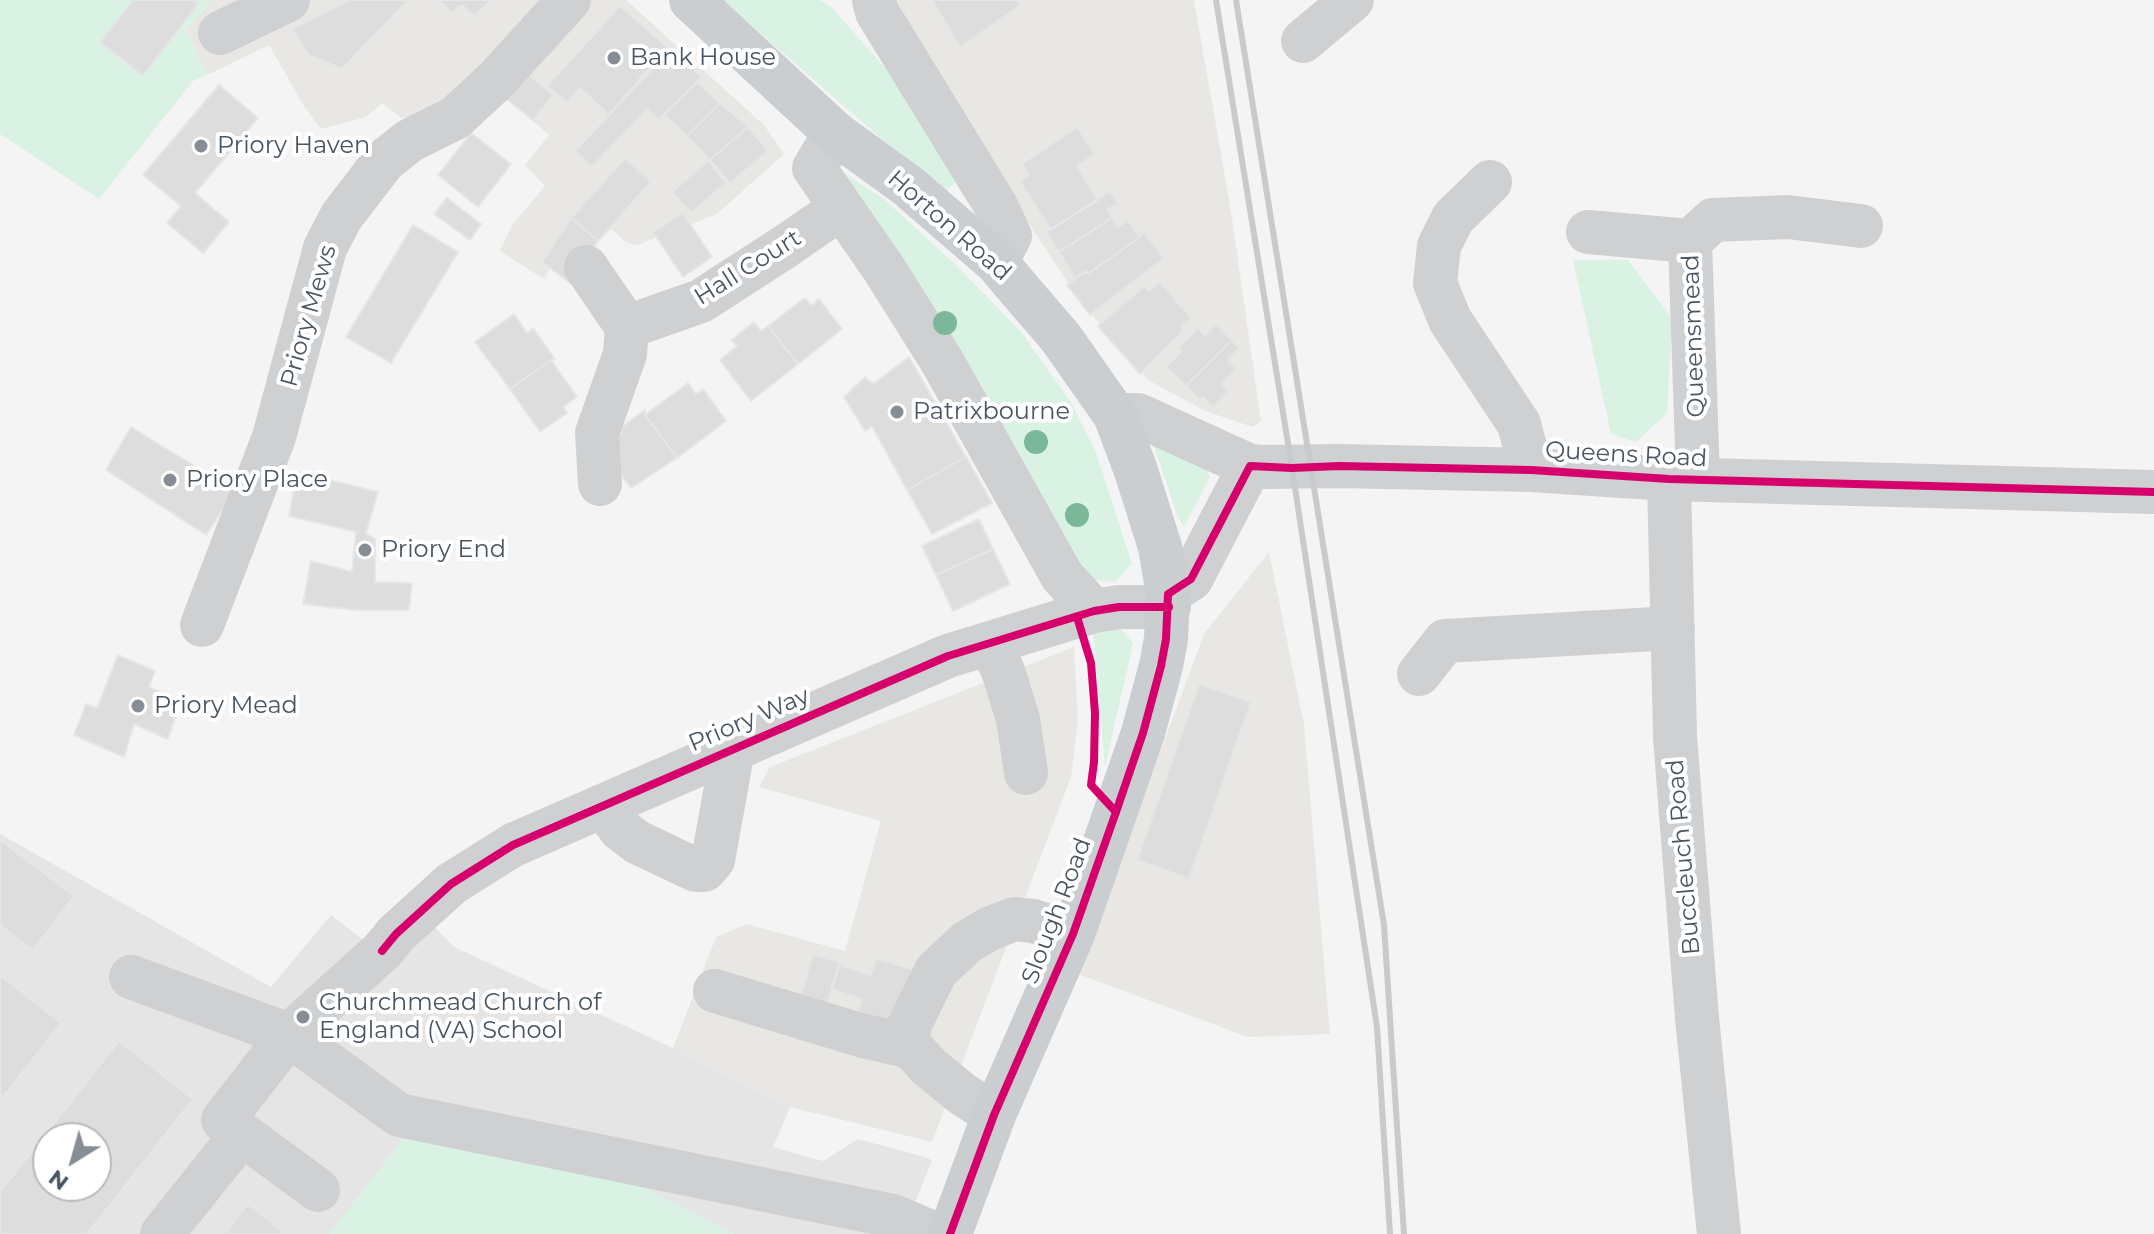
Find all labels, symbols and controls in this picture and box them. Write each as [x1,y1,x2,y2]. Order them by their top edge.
place label: Bank House [630,44,776,72]
marker: Bank House [605,49,623,67]
place label: Priory Haven [217,132,370,160]
marker: Priory Haven [192,137,210,155]
street label: Horton Road [881,165,1017,287]
street label: Hall Court [689,224,807,312]
street label: Priory Mews [275,242,343,390]
street label: Queensmead [1677,254,1711,418]
place label: Patrixbourne [913,398,1070,426]
marker: Patrixbourne [888,403,906,421]
street label: Queens Road [1544,436,1708,474]
place label: Priory Place [186,466,328,494]
marker: Priory Place [161,471,179,489]
place label: Priory End [381,536,506,564]
marker: Priory End [356,541,374,559]
street label: Priory Way [684,682,814,758]
place label: Priory Mead [154,692,298,720]
marker: Priory Mead [129,697,147,715]
street label: Buccleuch Road [1661,758,1707,956]
street label: Slough Road [1016,834,1098,988]
place label: Churchmead Church of England (VA) School [319,989,601,1045]
marker: Churchmead Church of England (VA) School [294,1008,312,1026]
north arrow [32,1122,112,1202]
text: N [43,1164,74,1196]

